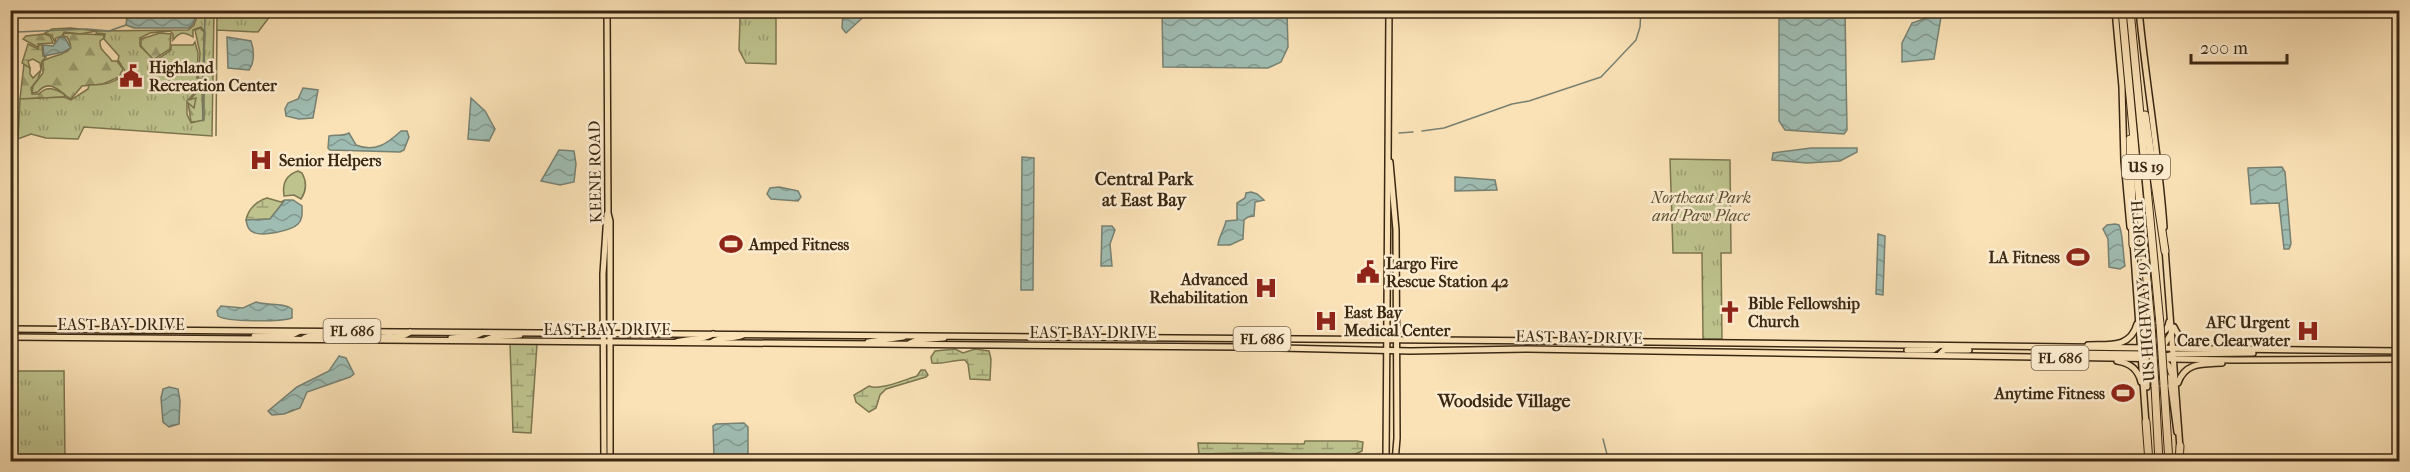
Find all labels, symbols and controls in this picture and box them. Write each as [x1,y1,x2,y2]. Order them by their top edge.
scale bar [2191,27,2287,65]
text: 200 m [2200,38,2248,59]
place label: Highland Recreation Center [149,58,278,95]
public building icon: Highland Recreation Center [118,63,144,89]
street label: KEENE ROAD [585,121,605,223]
hospital icon: Senior Helpers [248,147,274,173]
place label: Senior Helpers [279,151,381,171]
road number: US 19 [2122,155,2170,179]
district label: Central Park at East Bay [1095,169,1194,211]
park label: Northeast Park and Paw Place [1650,188,1751,225]
street label: US HIGHWAY 19 NORTH [2127,199,2159,383]
sports icon: Amped Fitness [718,231,744,257]
place label: Amped Fitness [748,235,849,255]
sports icon: LA Fitness [2065,244,2091,270]
place label: LA Fitness [1988,248,2060,267]
place label: Largo Fire Rescue Station 42 [1386,254,1509,292]
public building icon: Largo Fire Rescue Station 42 [1355,259,1381,285]
place label: Advanced Rehabilitation [1150,270,1249,307]
hospital icon: Advanced Rehabilitation [1253,275,1279,301]
place label: Bible Fellowship Church [1748,294,1860,331]
church icon: Bible Fellowship Church [1717,299,1743,325]
place label: East Bay Medical Center [1343,303,1451,340]
hospital icon: East Bay Medical Center [1313,308,1339,334]
place label: AFC Urgent Care Clearwater [2177,313,2291,350]
street label: EAST BAY DRIVE [57,315,185,334]
hospital icon: AFC Urgent Care Clearwater [2295,318,2321,344]
road number: FL 686 [324,319,380,343]
street label: EAST BAY DRIVE [543,320,671,339]
street label: EAST BAY DRIVE [1029,323,1157,342]
street label: EAST BAY DRIVE [1515,326,1643,348]
road number: FL 686 [1234,327,1290,351]
road number: FL 686 [2032,346,2088,370]
sports icon: Anytime Fitness [2110,380,2136,406]
place label: Anytime Fitness [1993,384,2105,404]
district label: Woodside Village [1437,391,1570,412]

